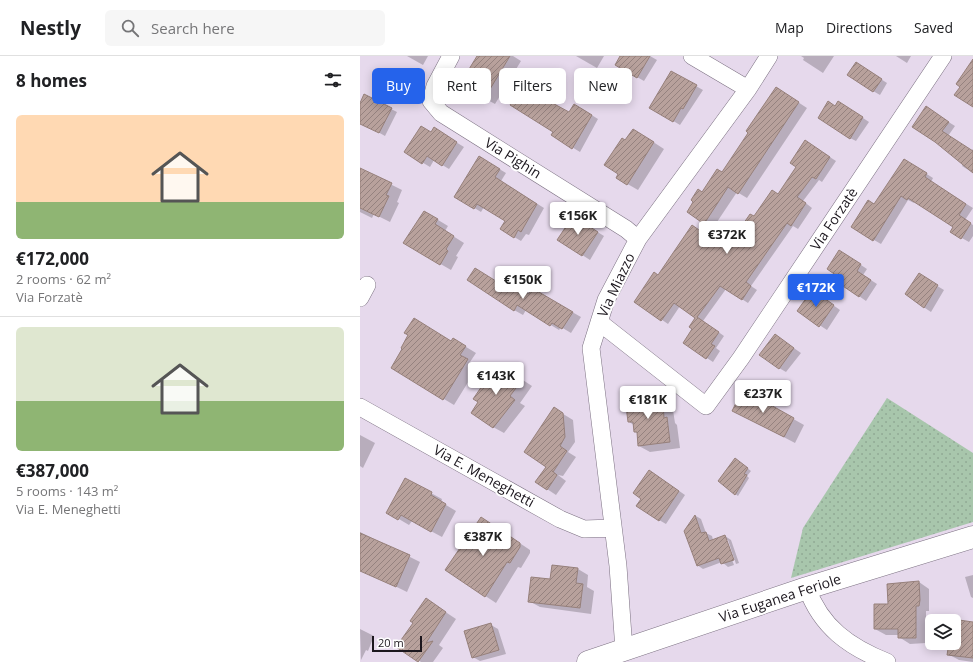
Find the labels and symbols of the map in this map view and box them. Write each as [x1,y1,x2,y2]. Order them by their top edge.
street label: Via Pighin [481,133,545,182]
street label: Via Forzatè [806,184,862,254]
pin: €156K [550,202,606,236]
pin: €372K [699,221,755,255]
street label: Via Miazzo [592,250,639,320]
pin: €150K [495,266,551,300]
pin: €172K [788,274,844,308]
pin: €143K [468,362,524,396]
pin: €237K [735,380,791,414]
pin: €181K [620,386,676,420]
street label: Via E. Meneghetti [430,440,538,511]
pin: €387K [455,523,511,557]
street label: Via Euganea Feriole [716,569,843,626]
scale bar [372,634,422,653]

